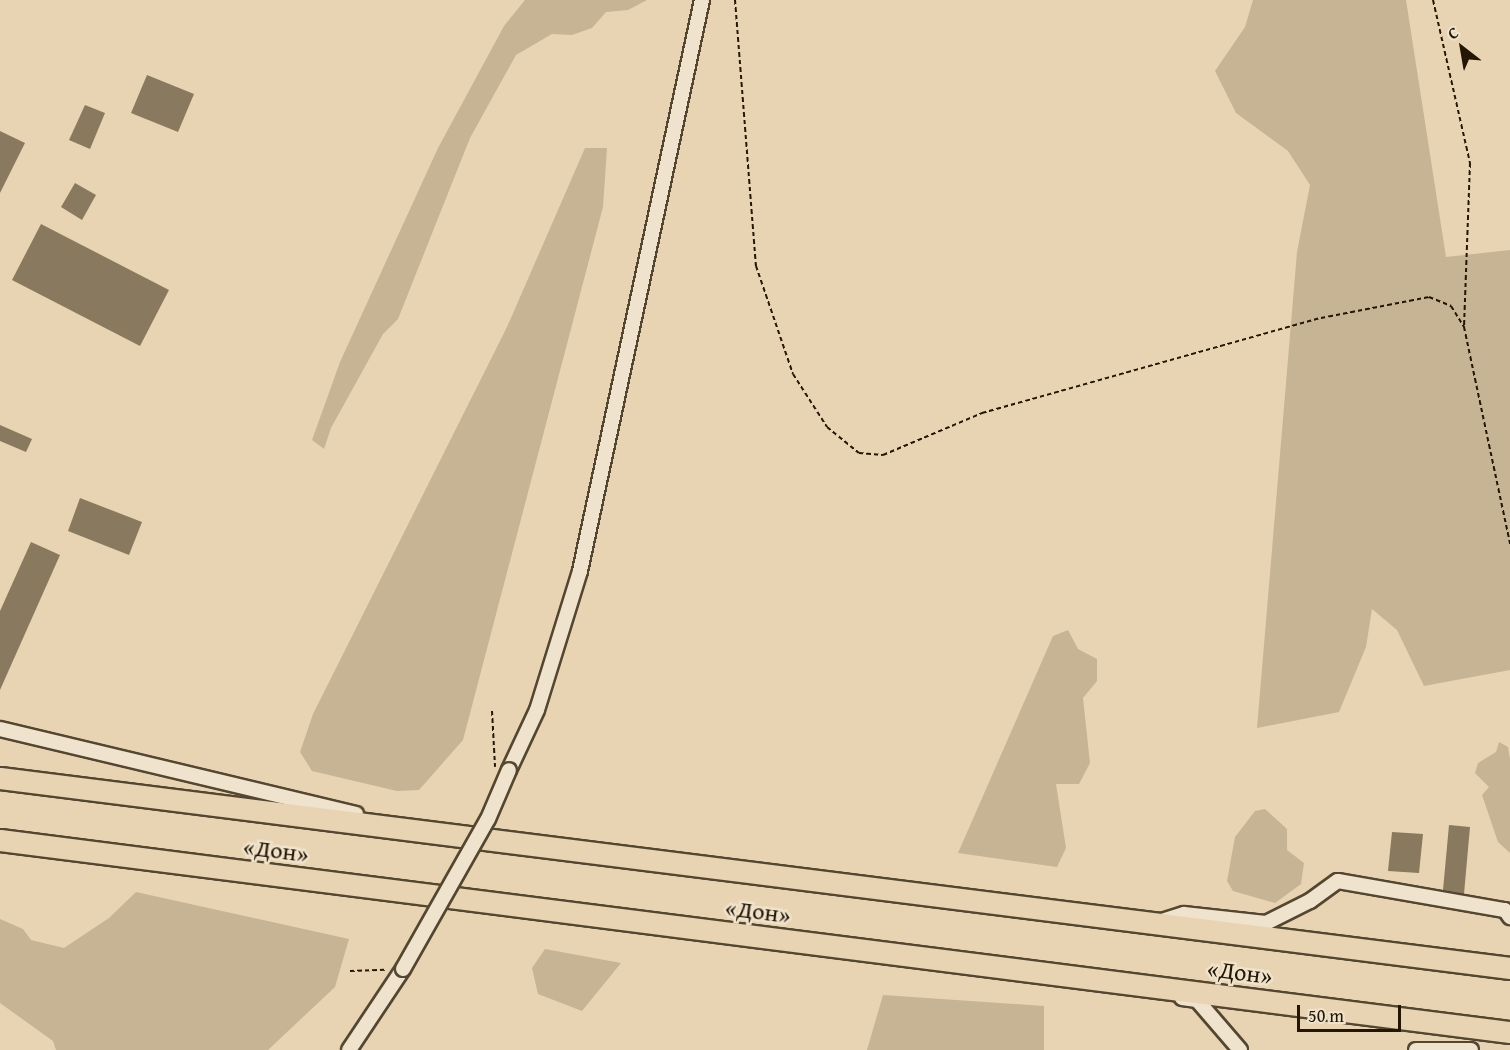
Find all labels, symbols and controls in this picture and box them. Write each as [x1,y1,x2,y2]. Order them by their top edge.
north arrow [1432,18,1492,78]
text: С [1443,20,1463,45]
street label: «Дон» [242,832,310,868]
street label: «Дон» [724,893,792,929]
street label: «Дон» [1206,954,1274,990]
scale bar [1300,993,1404,1031]
text: 50 m [1308,1002,1344,1029]

